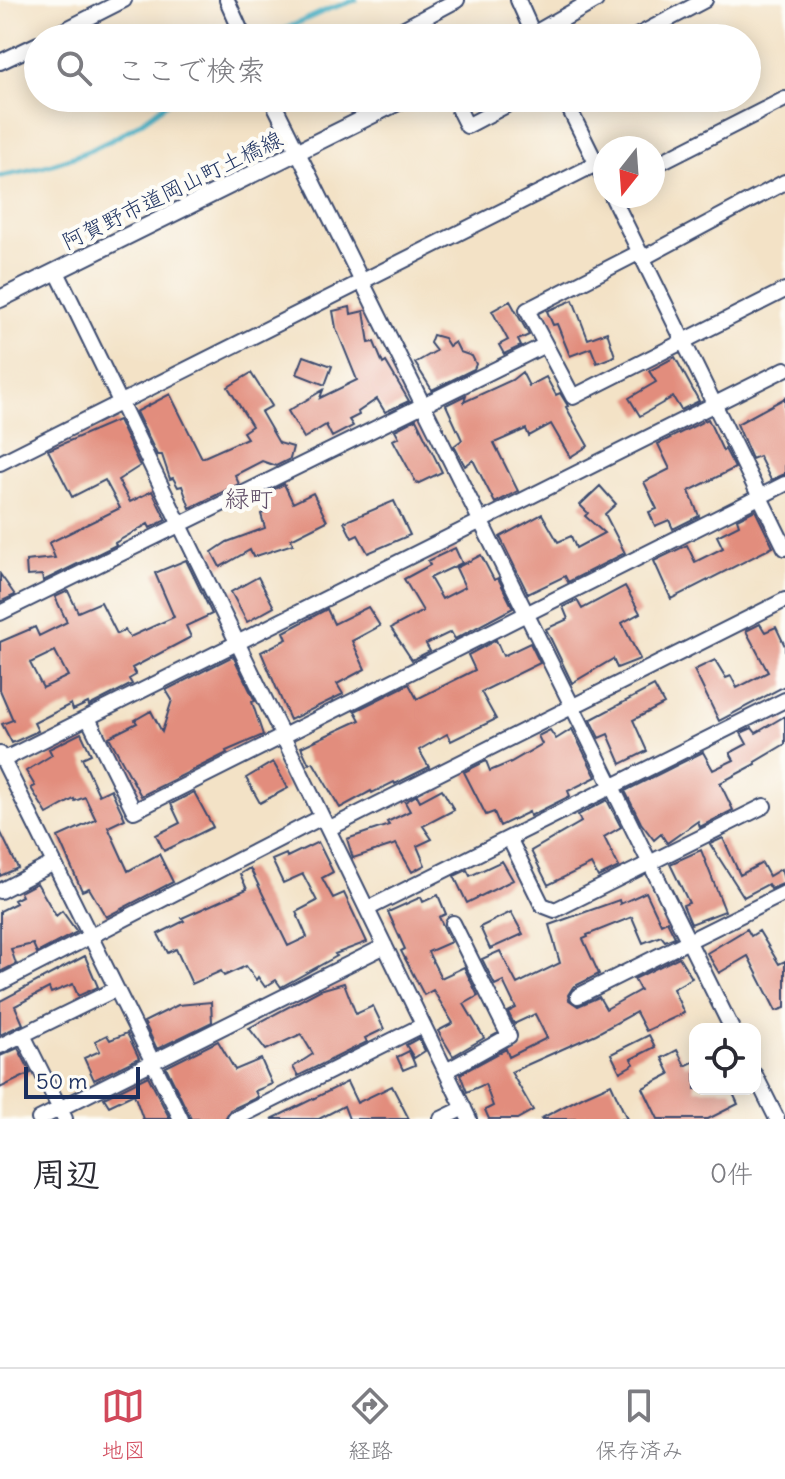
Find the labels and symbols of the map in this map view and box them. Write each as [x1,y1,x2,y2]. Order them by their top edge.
street label: 阿賀野市道岡山町土橋線 [57,124,287,256]
north arrow [593,136,665,208]
district label: 緑町 [225,483,273,513]
scale bar [24,1063,140,1099]

